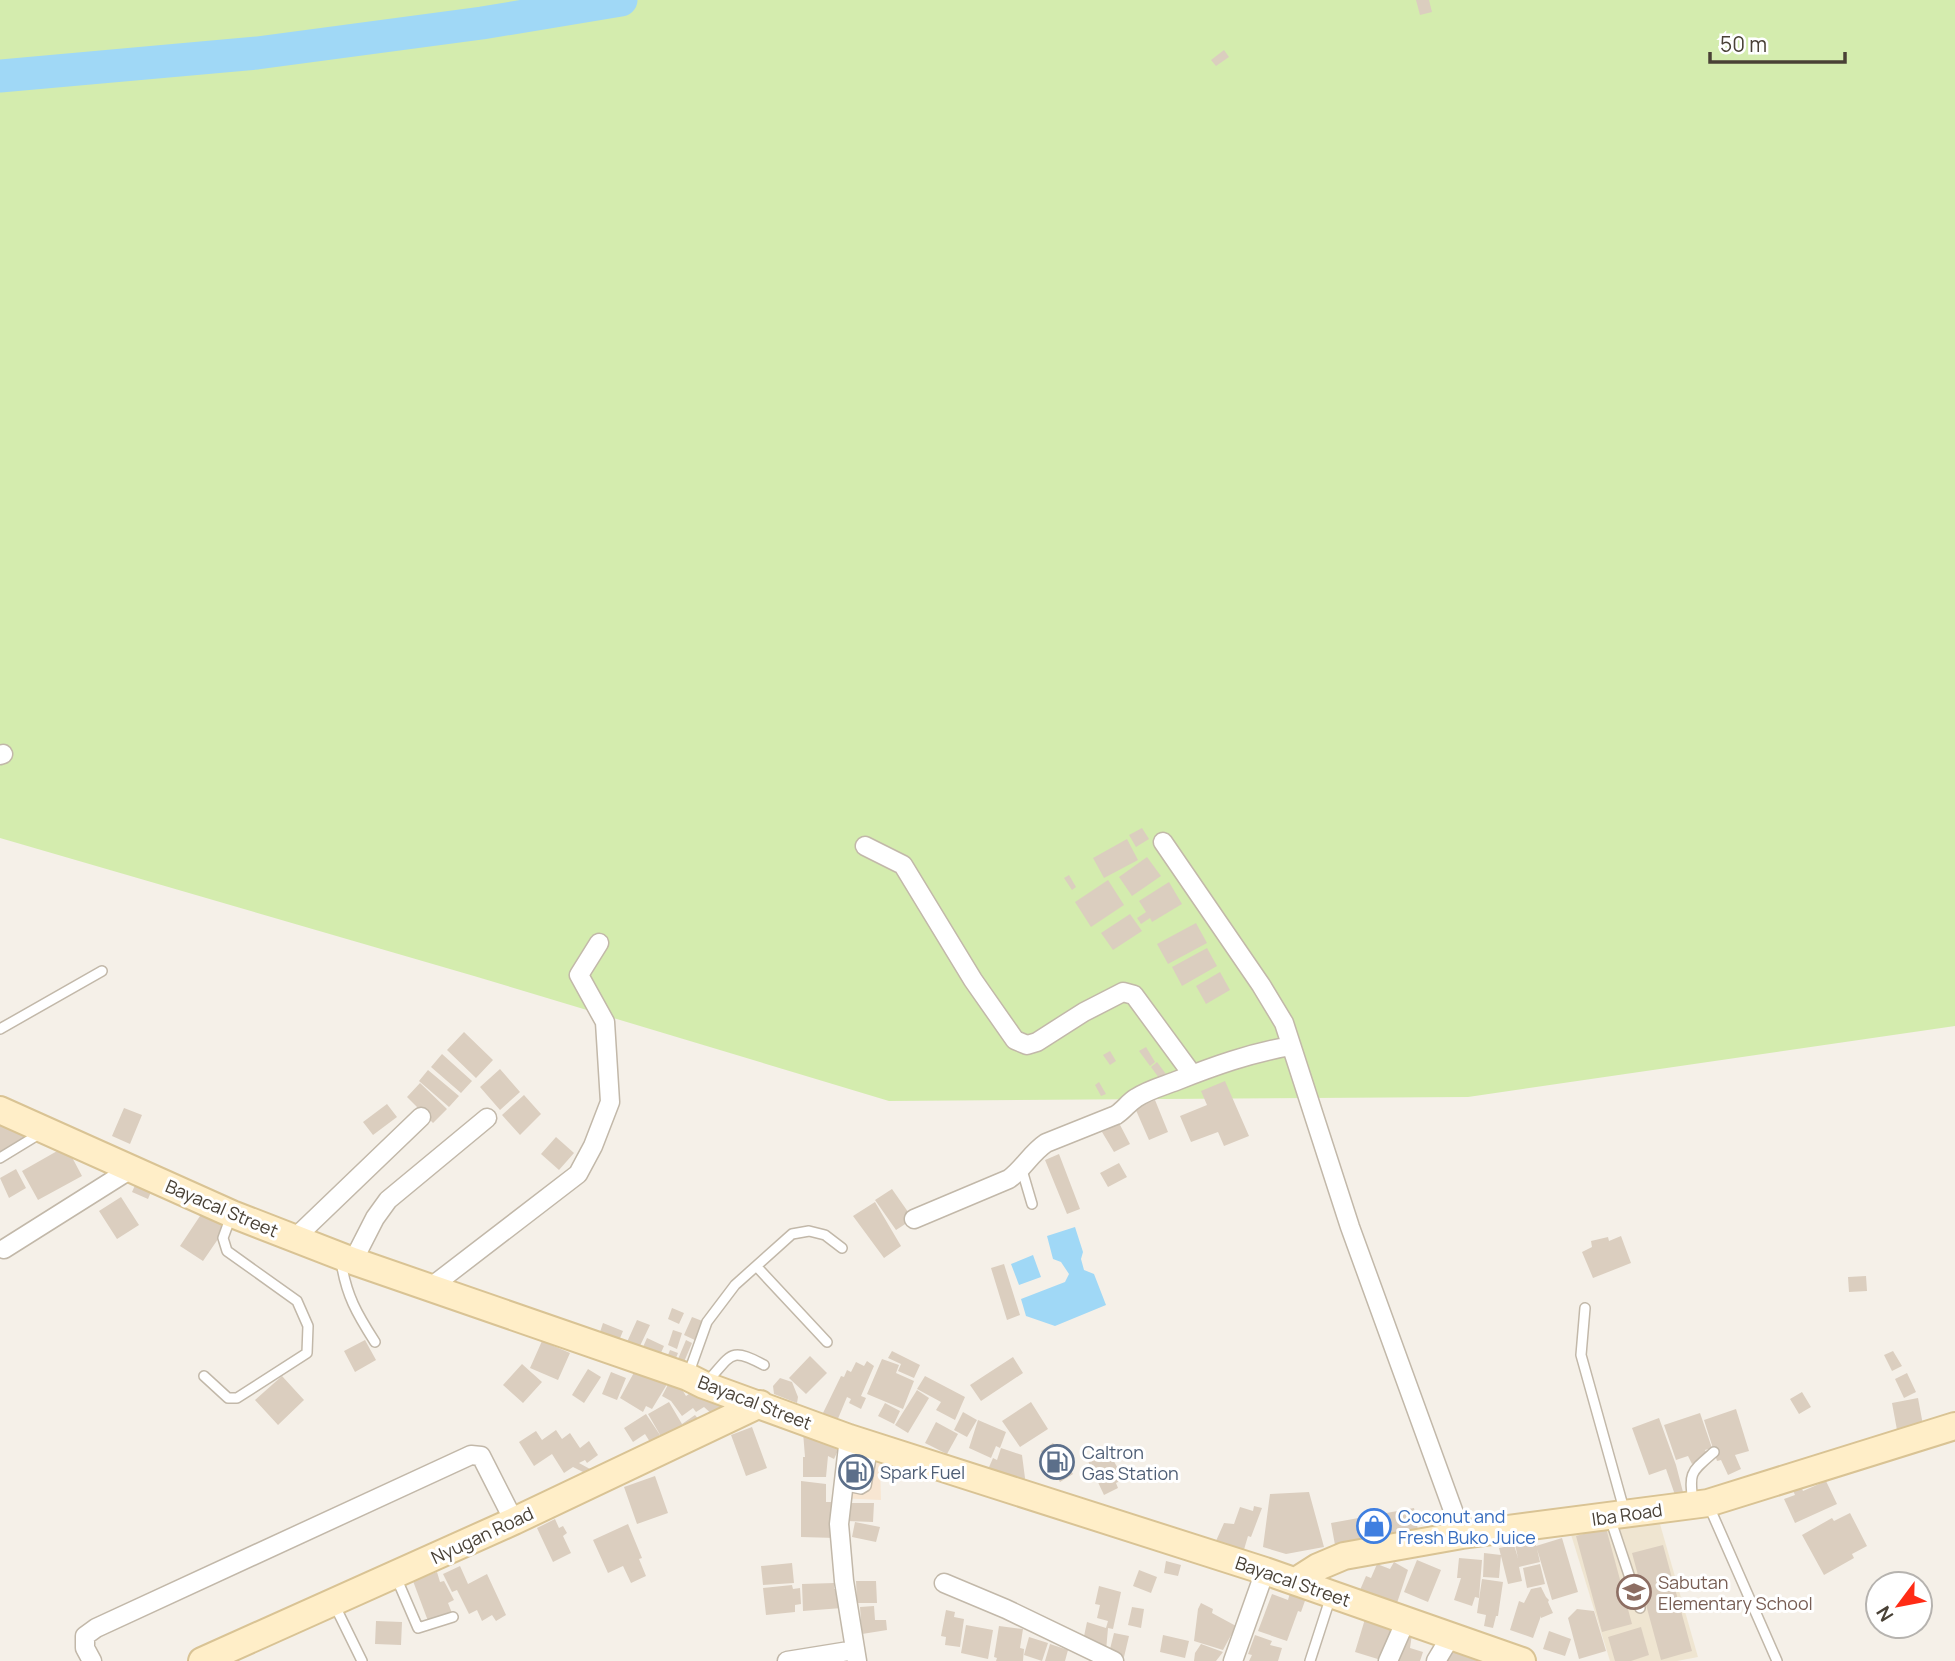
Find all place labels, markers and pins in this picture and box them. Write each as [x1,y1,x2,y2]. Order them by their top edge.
place label: Caltron Gas Station [1082,1440,1179,1485]
fuel station icon: Caltron Gas Station [1038,1443,1076,1481]
fuel station icon: Spark Fuel [837,1453,875,1491]
place label: Spark Fuel [880,1460,965,1484]
place label: Coconut and Fresh Buko Juice [1398,1504,1536,1549]
shop icon: Coconut and Fresh Buko Juice [1355,1507,1393,1545]
place label: Sabutan Elementary School [1658,1570,1813,1615]
school or university icon: Sabutan Elementary School [1615,1573,1653,1611]

